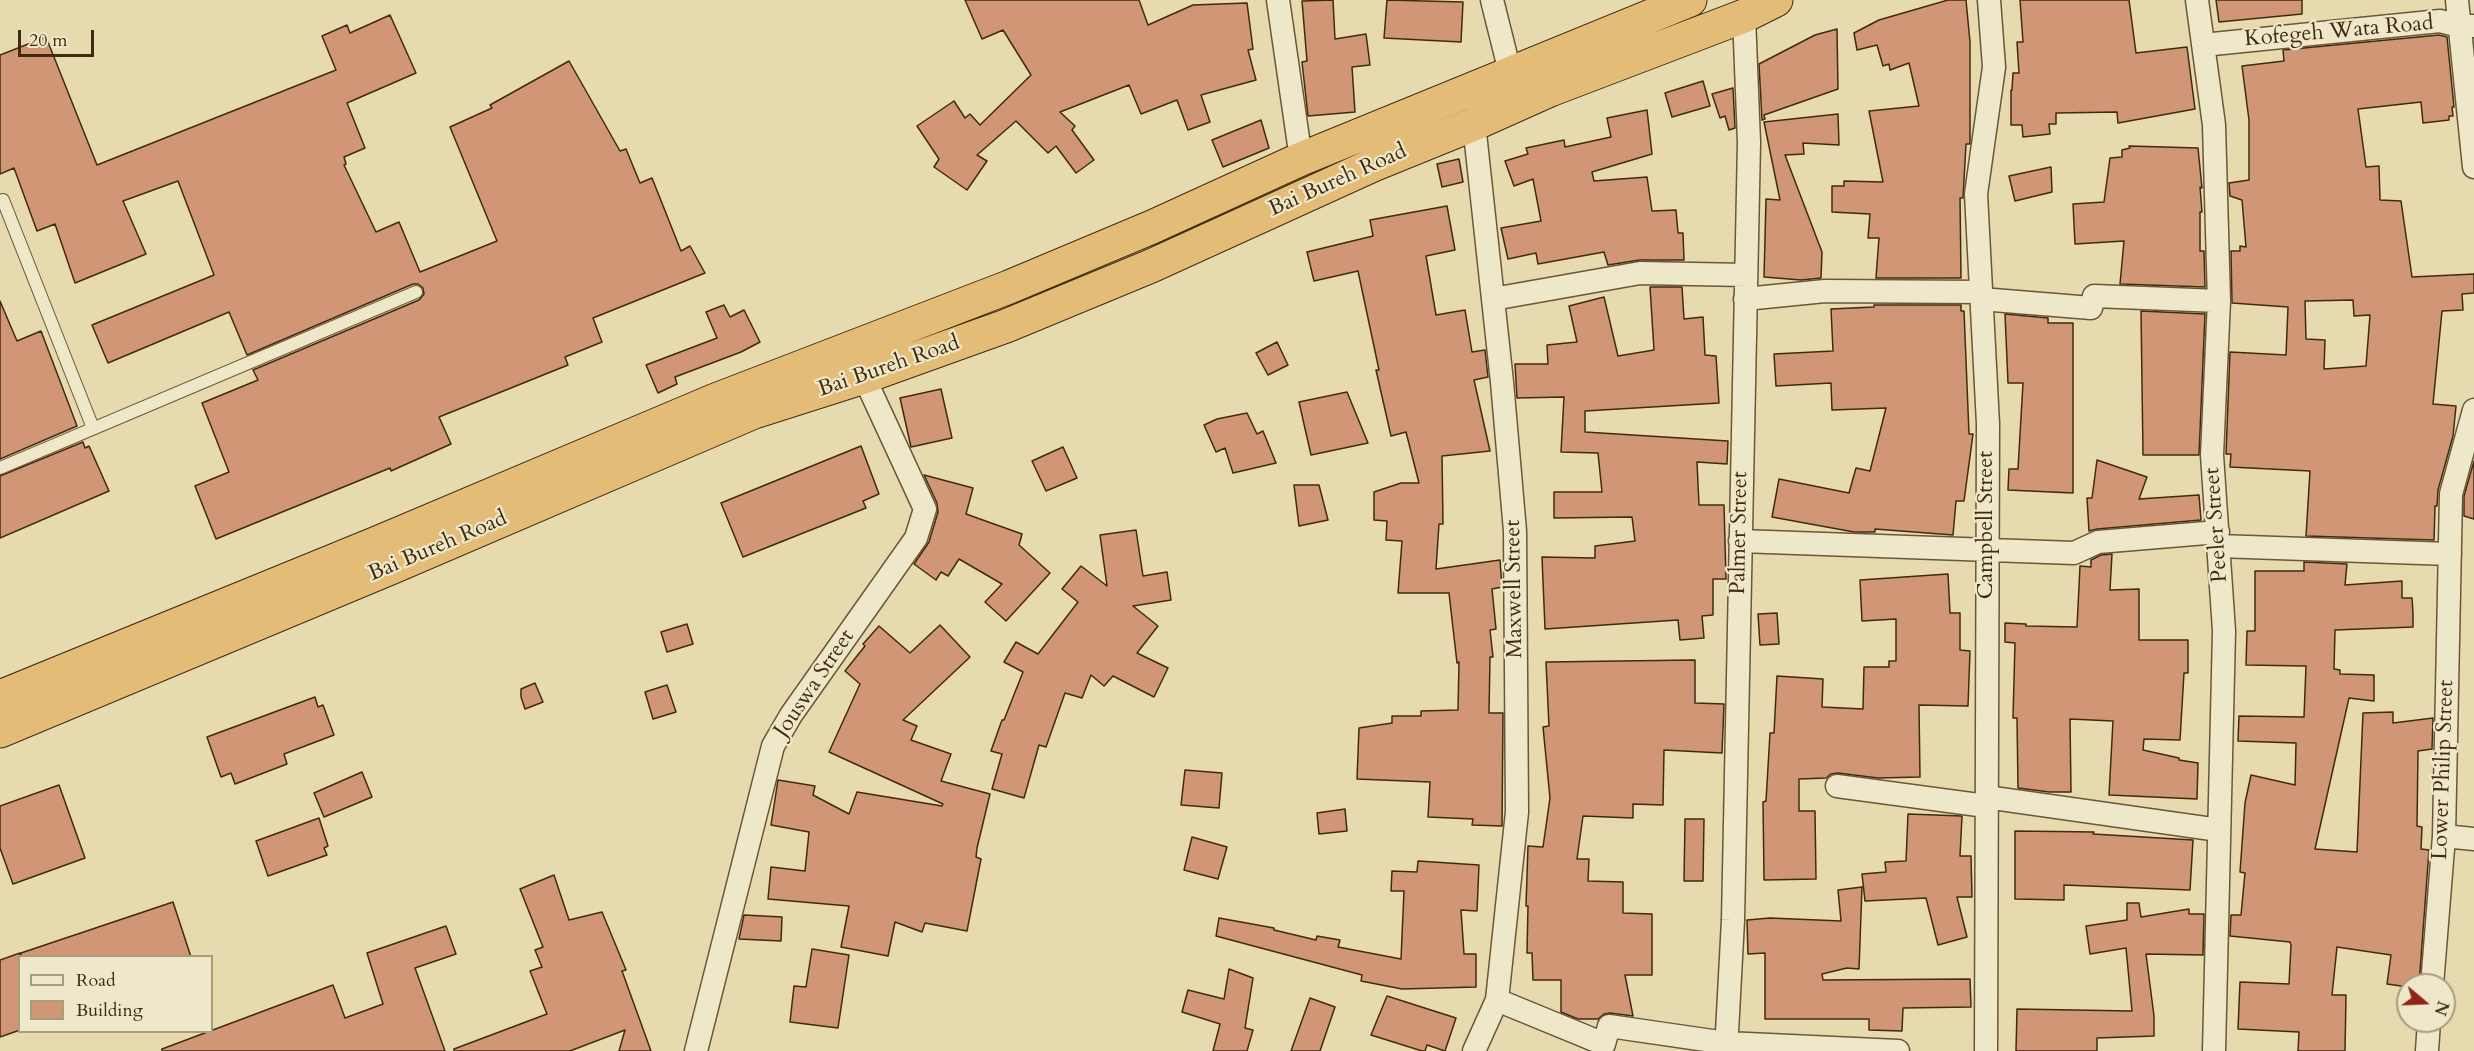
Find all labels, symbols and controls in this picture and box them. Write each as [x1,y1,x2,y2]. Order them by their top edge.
street label: Kofegeh Wata Road [2243,11,2435,53]
scale bar [21,18,98,56]
text: 20 m [29,28,68,53]
street label: Bai Bureh Road [1265,139,1411,223]
street label: Bai Bureh Road [815,330,963,404]
street label: Campbell Street [1974,451,2000,599]
street label: Peeler Street [2200,467,2234,583]
street label: Palmer Street [1726,471,1754,595]
street label: Bai Bureh Road [365,506,511,588]
street label: Maxwell Street [1501,519,1529,659]
street label: Jouswa Street [769,625,861,743]
street label: Lower Philip Street [2428,679,2460,861]
legend [18,955,213,1033]
text: Road [76,968,116,993]
north arrow [2396,973,2456,1033]
text: Building [76,998,143,1023]
text: N [2428,998,2454,1018]

